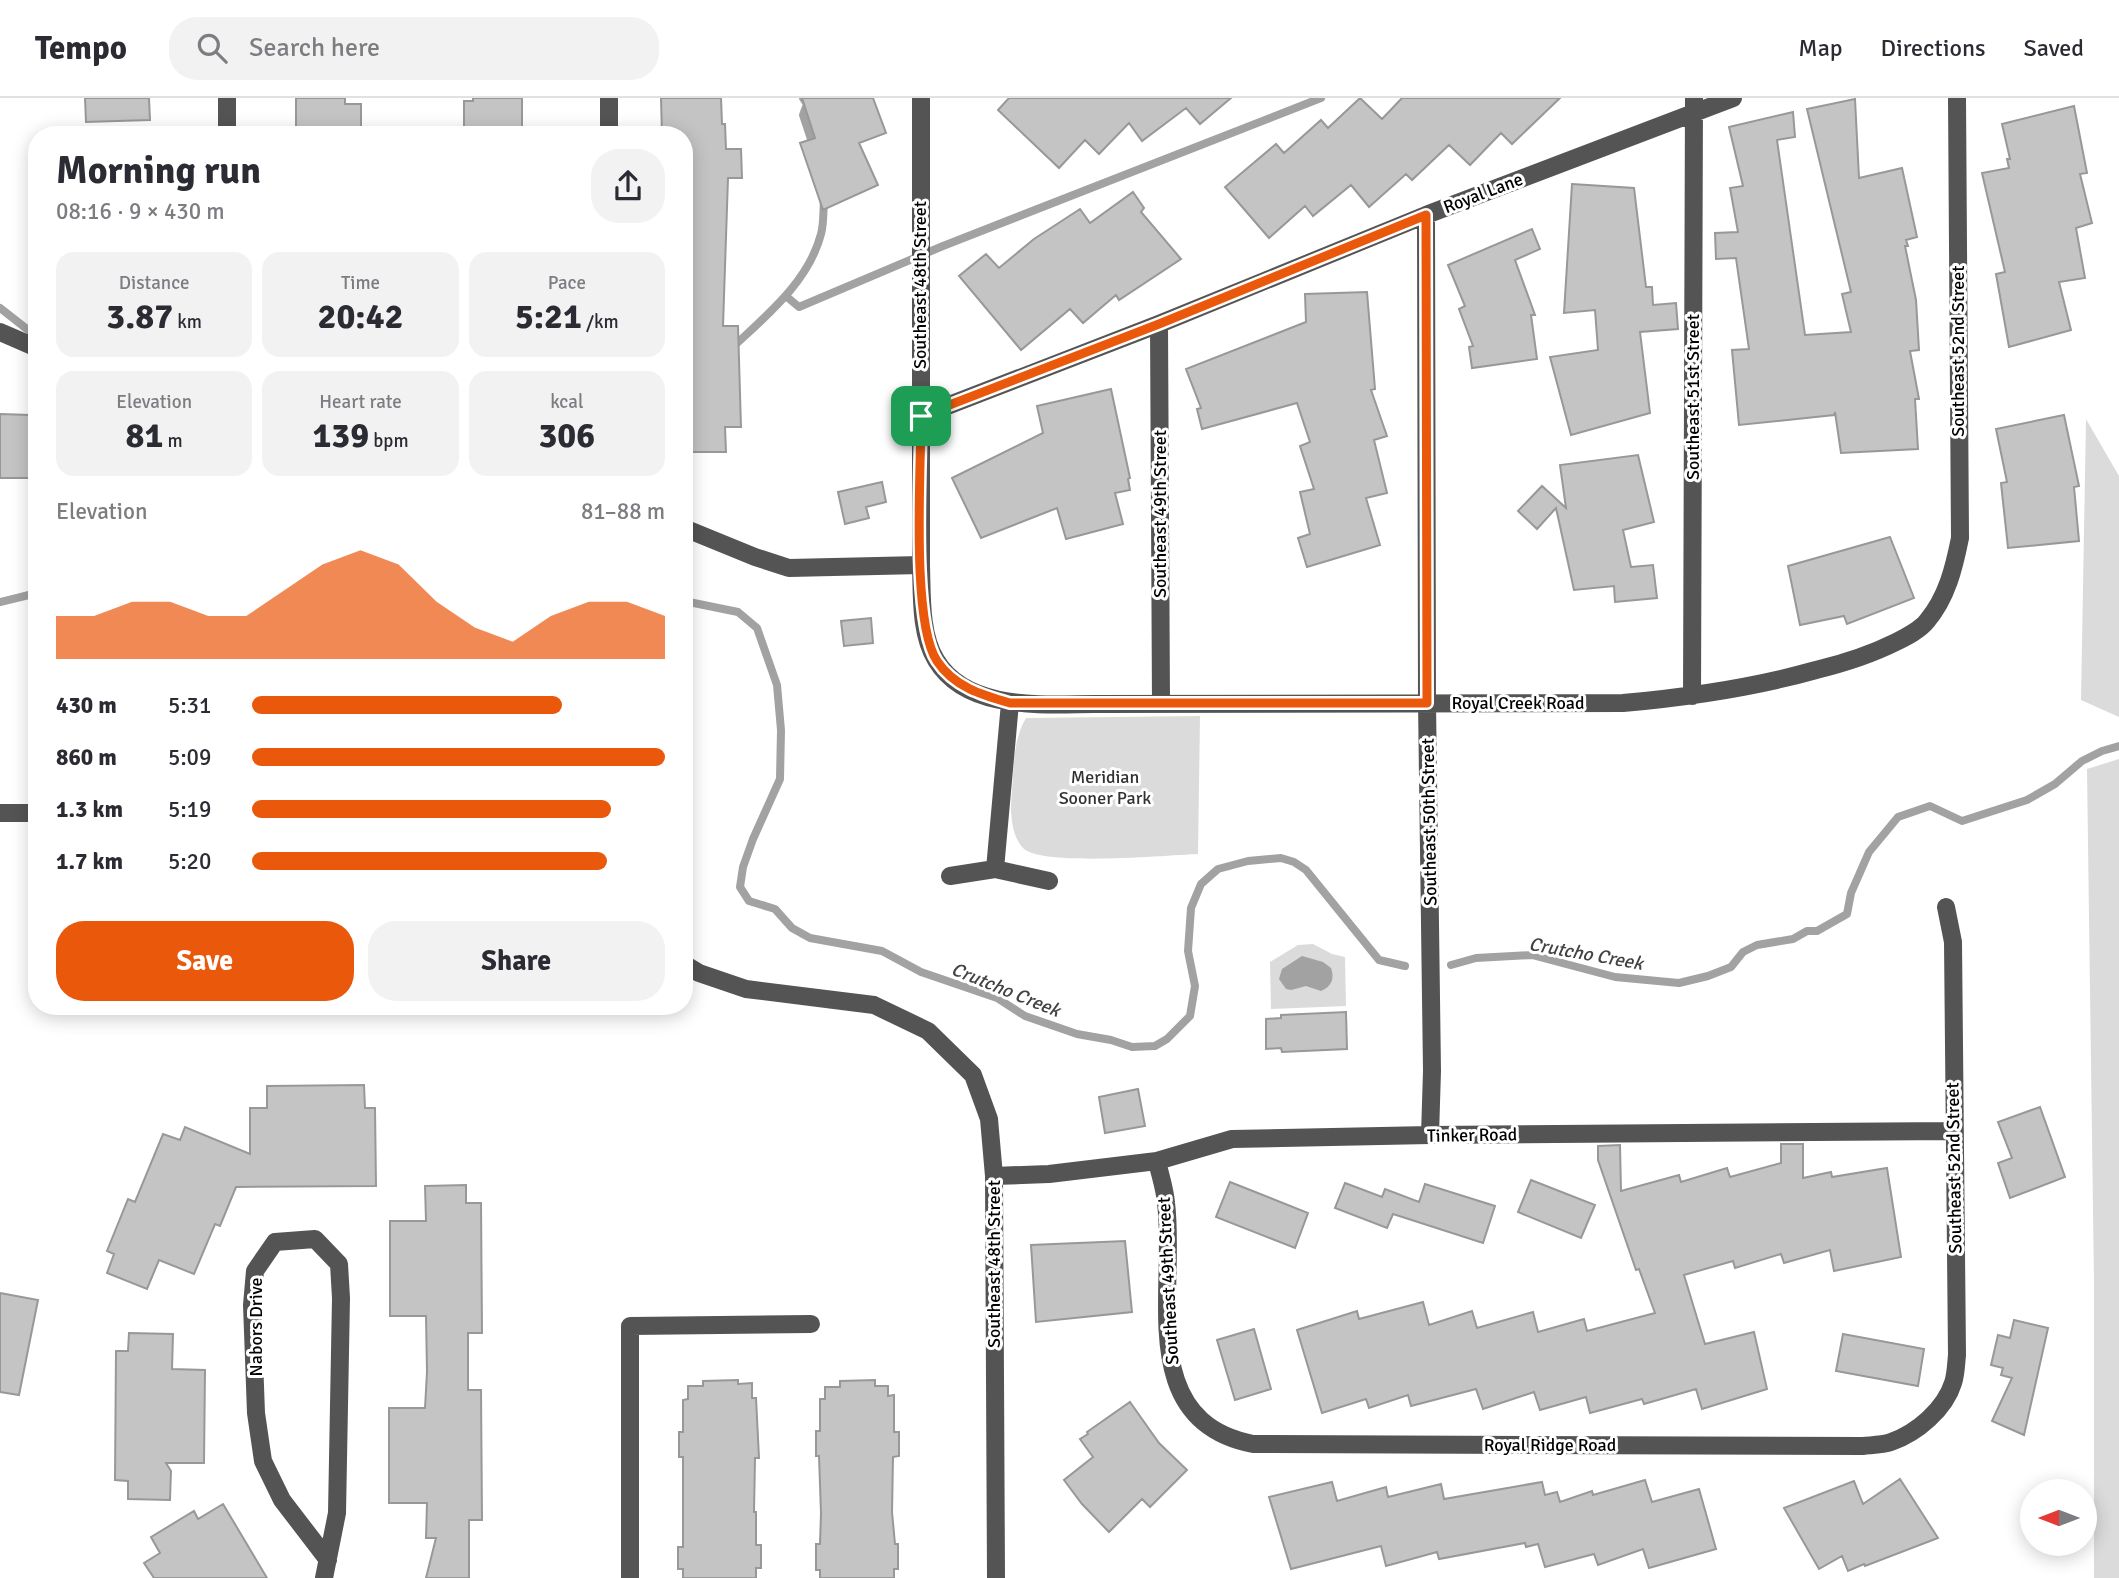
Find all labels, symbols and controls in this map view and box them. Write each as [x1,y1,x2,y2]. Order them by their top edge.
search box [169,17,659,80]
text: Tempo [35,28,127,69]
icon: search [193,29,231,67]
text: Search here [249,32,380,64]
text: Map [1798,33,1843,63]
text: Directions [1881,33,1986,63]
text: Saved [2024,33,2084,63]
text: Morning run [56,147,261,194]
button: share [591,149,665,223]
street label: Royal Lane [1440,168,1526,218]
text: 08:16 · 9 × 430 m [56,197,225,226]
street label: Southeast 48th Street [909,201,931,369]
street label: Southeast 52nd Street [1947,265,1969,437]
text: Distance [119,271,190,295]
text: Time [341,271,380,295]
text: Pace [548,271,586,295]
text: 3.87 [106,295,173,338]
text: 20:42 [318,295,403,338]
text: 5:21 [515,295,582,338]
text: km [173,310,202,334]
text: /km [582,310,619,334]
street label: Southeast 51st Street [1682,314,1704,480]
pin [891,386,951,446]
text: Elevation [116,390,192,414]
text: Heart rate [319,390,402,414]
text: kcal [550,390,583,414]
icon: arrive [902,397,940,435]
text: 81 [126,414,163,457]
text: 139 [312,414,369,457]
text: 306 [538,414,595,457]
text: m [163,429,183,453]
text: bpm [369,429,409,453]
street label: Southeast 49th Street [1149,430,1171,598]
text: Elevation [56,497,148,526]
text: 81–88 m [581,497,665,526]
text: 430 m [56,691,117,720]
text: 5:31 [168,691,211,720]
street label: Royal Creek Road [1452,692,1584,714]
street label: Southeast 50th Street [1417,738,1441,906]
text: 860 m [56,743,117,772]
text: 5:09 [168,743,211,772]
park label: Meridian Sooner Park [1059,766,1151,809]
text: 1.3 km [56,795,123,824]
text: 5:19 [168,795,211,824]
text: 1.7 km [56,847,123,876]
text: 5:20 [168,847,211,876]
button: Save [56,921,354,1001]
button: Share [368,921,665,1001]
water label: Crutcho Creek [1527,932,1646,976]
water label: Crutcho Creek [948,957,1065,1023]
street label: Southeast 52nd Street [1942,1082,1966,1254]
street label: Tinker Road [1427,1123,1517,1147]
street label: Southeast 48th Street [983,1180,1005,1348]
street label: Southeast 49th Street [1153,1197,1183,1365]
street label: Nabors Drive [245,1278,267,1376]
street label: Royal Ridge Road [1484,1434,1616,1456]
north arrow [2020,1479,2096,1556]
map controls [2020,1479,2097,1556]

